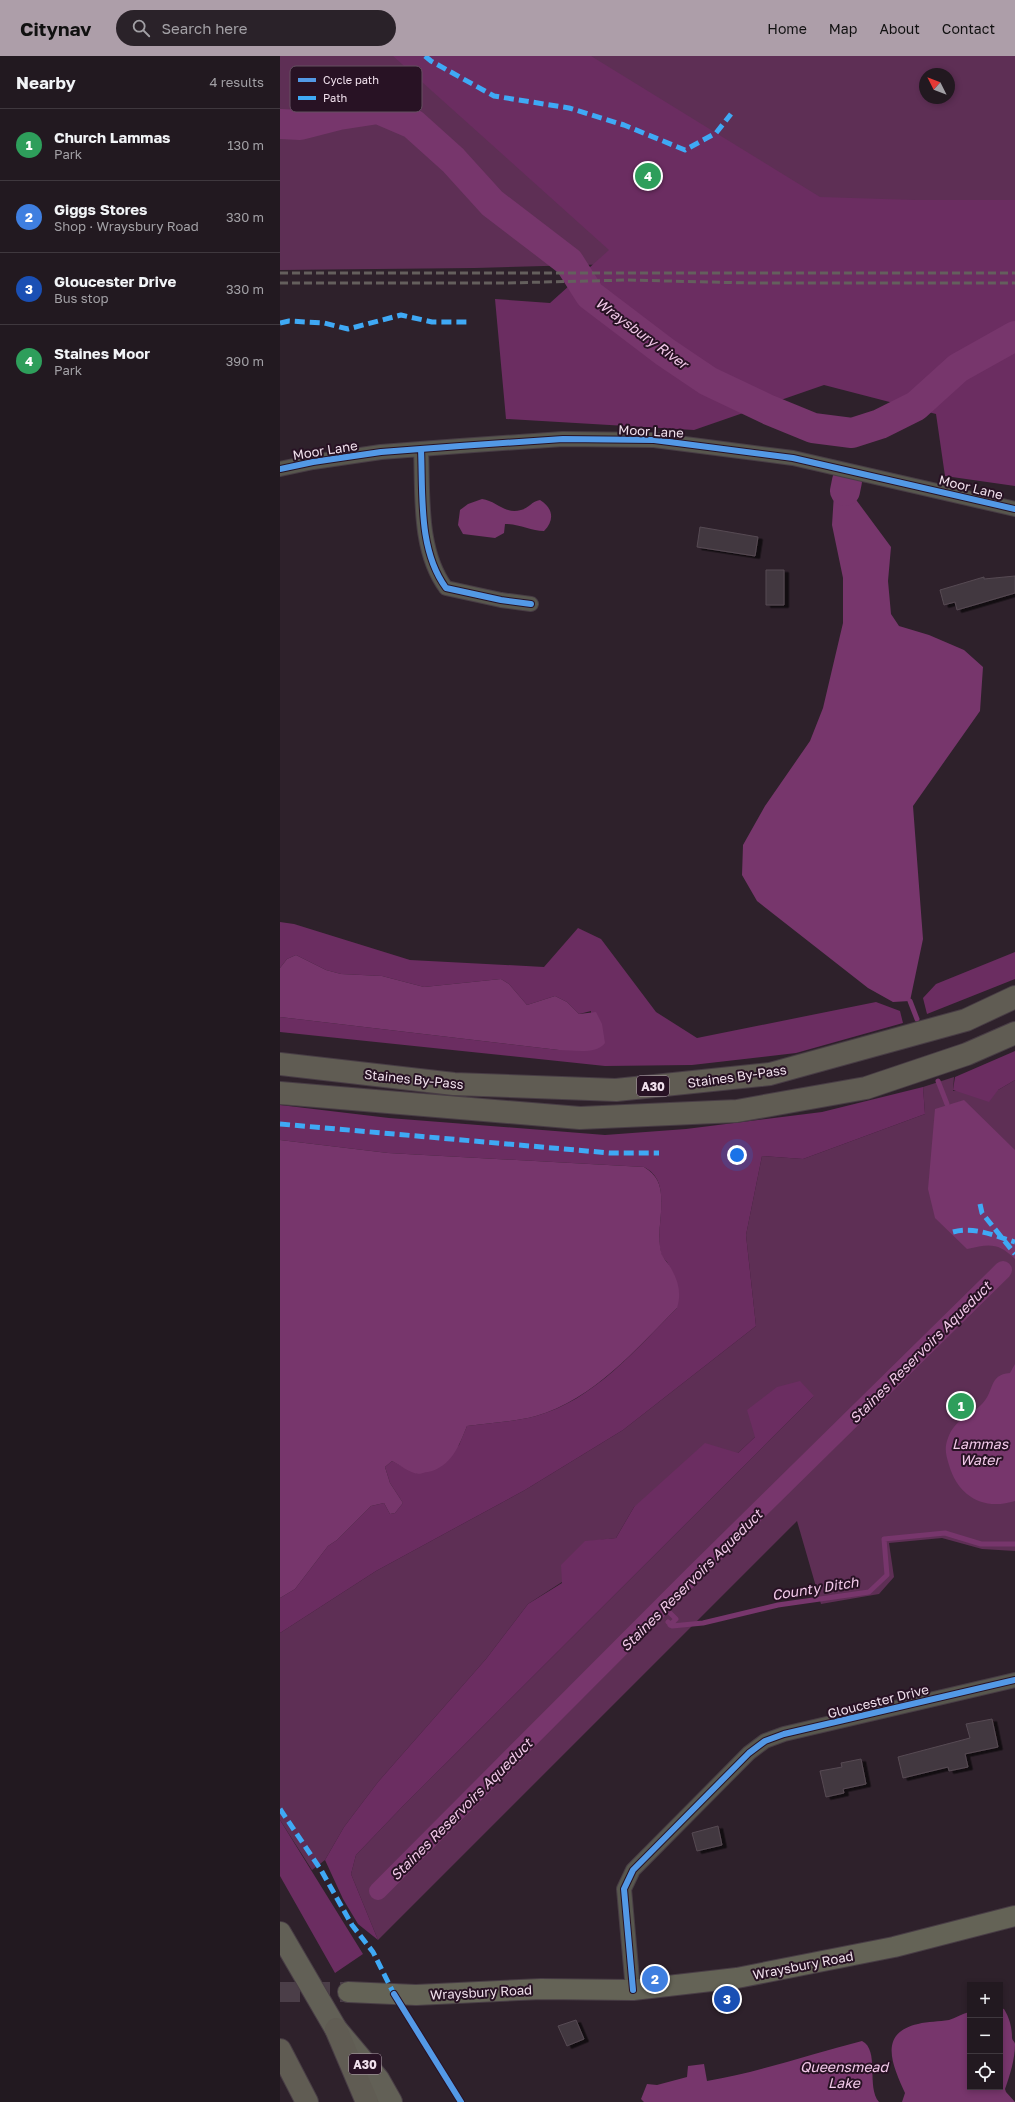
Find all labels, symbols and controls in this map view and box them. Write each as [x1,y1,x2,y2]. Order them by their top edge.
search box [116,10,396,46]
text: Citynav [20,17,92,40]
icon: search [130,17,152,39]
text: Search here [162,19,247,37]
text: Home [767,20,807,37]
text: Map [829,20,857,37]
text: About [879,20,920,37]
text: Contact [942,20,995,37]
legend [290,66,422,112]
north arrow [919,68,955,104]
text: Nearby [16,72,76,93]
text: Cycle path [323,73,379,86]
text: 4 results [210,74,264,90]
text: Path [323,91,347,104]
text: Church Lammas [54,128,170,146]
text: 1 [26,137,32,153]
text: 130 m [227,137,264,153]
text: Park [54,146,82,162]
pin: 4 [635,161,661,191]
text: Giggs Stores [54,200,148,218]
text: 2 [25,209,33,225]
text: 330 m [226,209,264,225]
text: Shop · Wraysbury Road [54,218,199,234]
text: Gloucester Drive [54,272,176,290]
text: 3 [25,281,33,297]
text: 330 m [226,281,264,297]
text: Bus stop [54,290,109,306]
water label: Wraysbury River [592,294,694,374]
text: Staines Moor [54,344,150,362]
text: 4 [25,353,33,369]
text: 390 m [226,353,264,369]
text: Park [54,362,82,378]
street label: Moor Lane [618,421,684,441]
street label: Moor Lane [291,437,359,463]
street label: Moor Lane [937,471,1005,503]
street label: Staines By-Pass [686,1061,788,1091]
street label: Staines By-Pass [364,1066,465,1092]
road number: A30 [637,1076,669,1096]
your location [727,1145,747,1165]
water label: Staines Reservoirs Aqueduct [846,1277,995,1426]
pin: 1 [948,1391,974,1421]
water label: Lammas Water [952,1435,1009,1468]
water label: Staines Reservoirs Aqueduct [617,1505,766,1654]
water label: County Ditch [770,1573,861,1603]
street label: Gloucester Drive [826,1681,930,1721]
water label: Staines Reservoirs Aqueduct [387,1734,536,1883]
street label: Wraysbury Road [751,1947,855,1983]
pin: 2 [642,1964,668,1994]
street label: Wraysbury Road [430,1981,532,2003]
map controls [967,1982,1003,2090]
button: + [967,1982,1003,2018]
pin: 3 [714,1984,740,2014]
button: − [967,2018,1003,2054]
road number: A30 [349,2054,381,2074]
button: locate [967,2054,1003,2090]
water label: Queensmead Lake [800,2058,889,2091]

